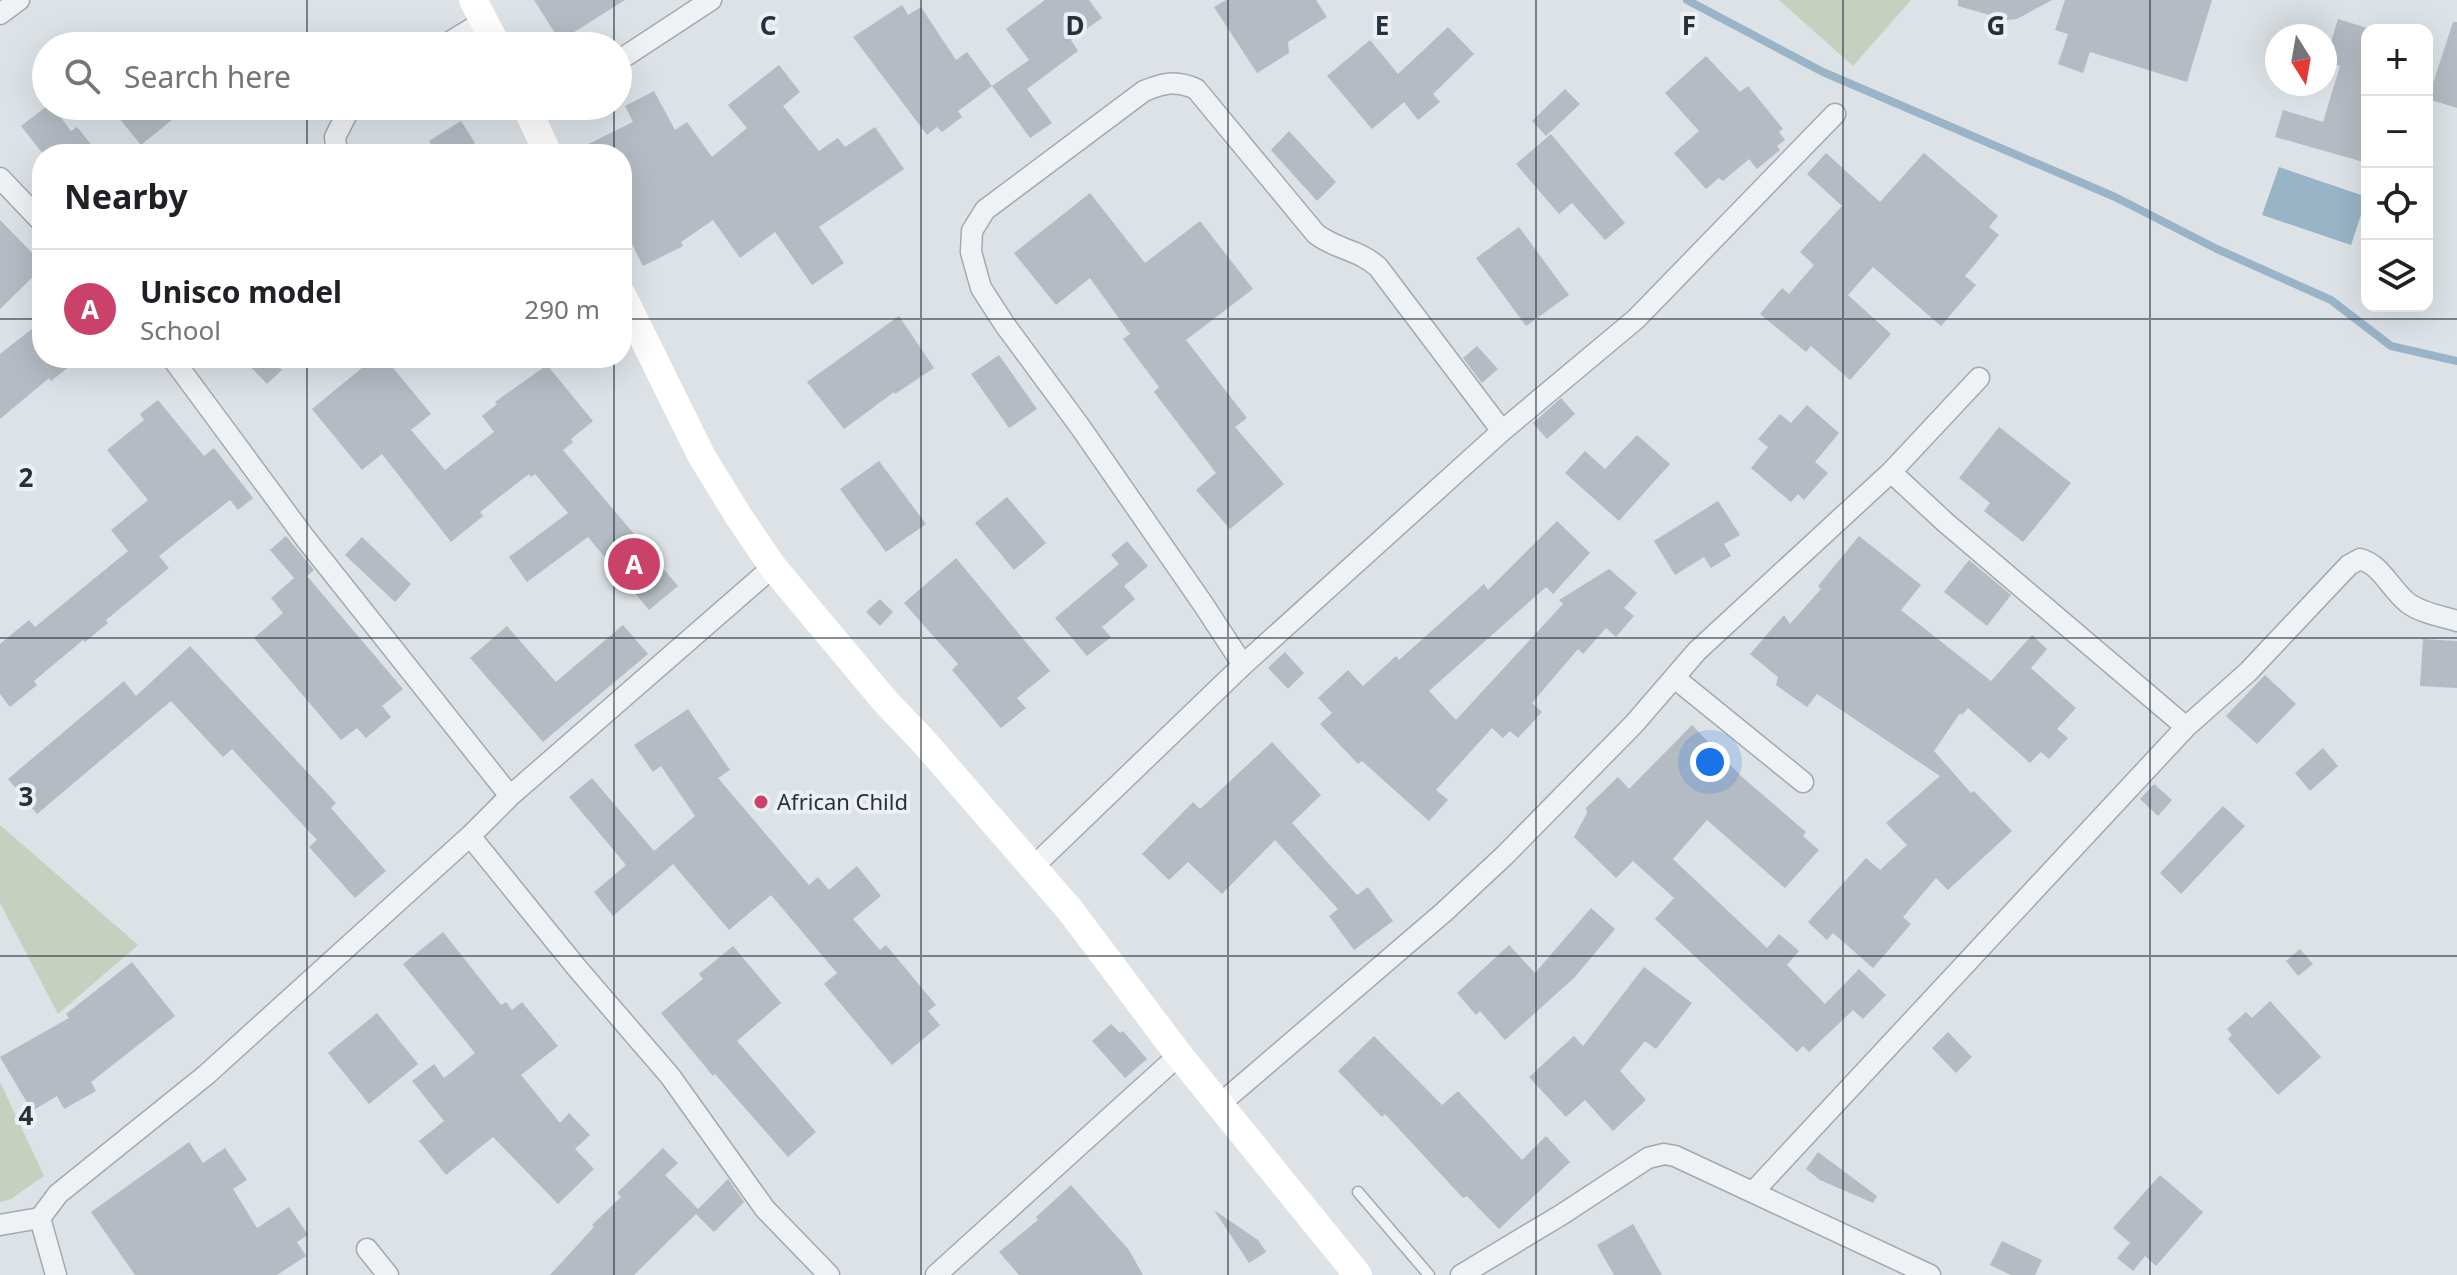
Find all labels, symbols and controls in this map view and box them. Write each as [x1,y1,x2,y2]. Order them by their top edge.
text: C [760,7,776,43]
text: D [1065,7,1085,43]
text: E [1375,7,1389,43]
text: F [1682,7,1696,43]
text: G [1987,7,2005,43]
north arrow [2265,24,2337,96]
map controls [2361,24,2433,312]
button: + [2361,24,2433,96]
search box [32,32,632,120]
icon: search [60,54,104,98]
text: Search here [124,56,291,97]
button: − [2361,96,2433,168]
button: locate [2361,168,2433,240]
text: Nearby [64,173,188,219]
button: layers [2361,240,2433,312]
text: Unisco model [140,271,342,312]
text: A [81,291,99,327]
text: 290 m [524,291,600,327]
text: School [140,312,221,348]
text: 2 [19,459,34,495]
pin: A [608,534,660,594]
your location [1690,742,1730,782]
text: 3 [19,778,33,814]
place label: African Child [777,786,908,816]
marker: African Child [752,793,770,811]
text: 4 [19,1097,34,1133]

